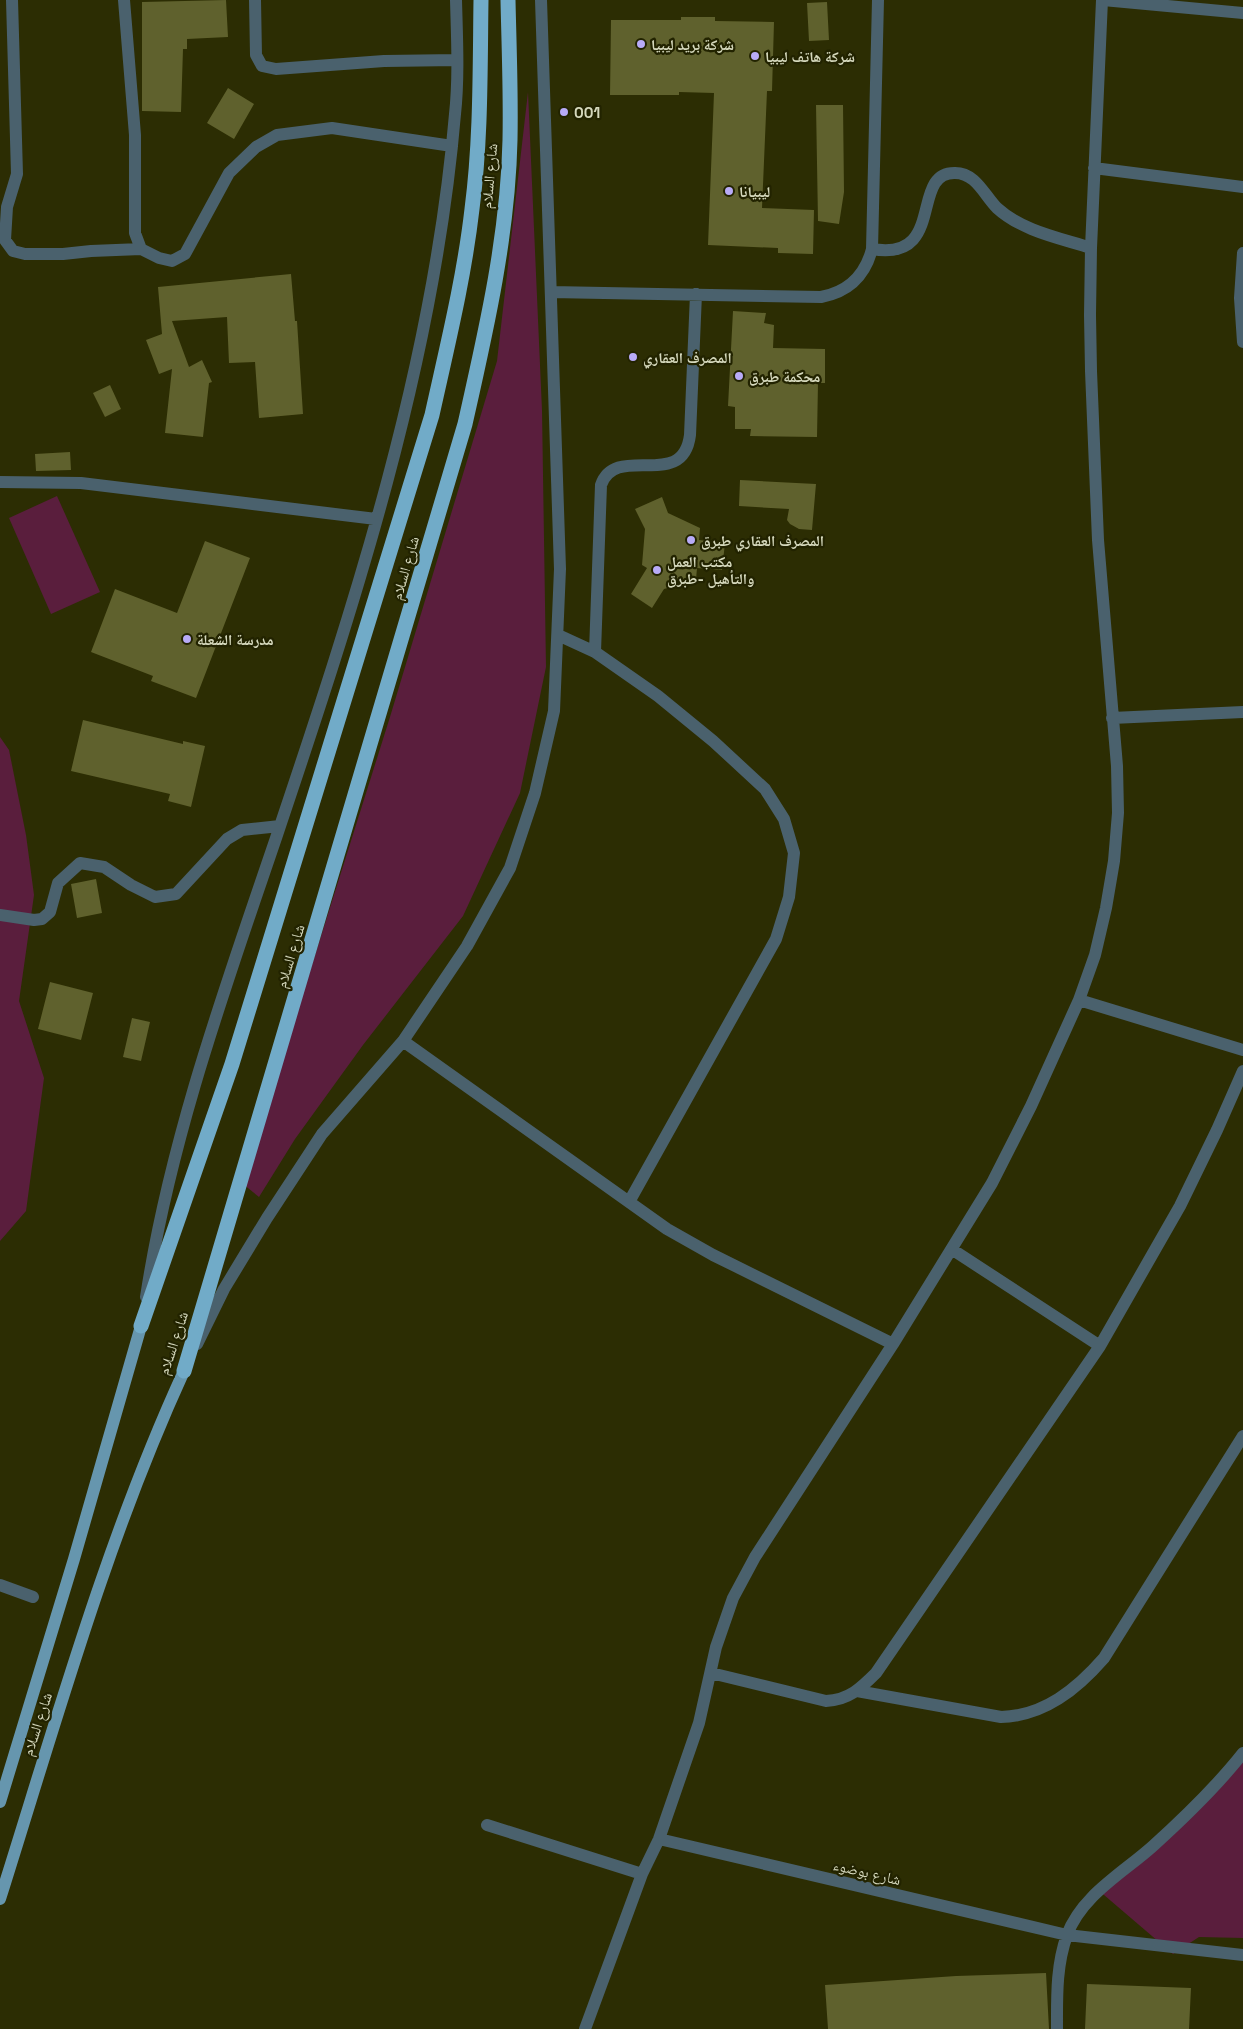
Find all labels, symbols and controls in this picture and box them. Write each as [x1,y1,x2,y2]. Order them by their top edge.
place label: شركة بريد ليبيا [651,35,734,54]
marker: شركة بريد ليبيا [635,38,647,50]
place label: شركة هاتف ليبيا [765,47,855,66]
marker: شركة هاتف ليبيا [749,50,761,62]
place label: 001 [574,103,600,122]
marker: 001 [558,106,570,118]
street label: شارع السلام [477,142,502,210]
place label: ليبيانا [739,182,770,201]
marker: ليبيانا [723,185,735,197]
place label: المصرف العقاري [643,348,732,369]
marker: المصرف العقاري [627,351,639,363]
place label: محكمة طبرق [749,367,820,386]
marker: محكمة طبرق [733,370,745,382]
place label: المصرف العقاري طبرق [701,531,824,552]
street label: شارع السلام [387,534,424,602]
marker: المصرف العقاري طبرق [685,534,697,546]
place label: مكتب العمل والتأهيل -طبرق [667,552,754,588]
marker: مكتب العمل والتأهيل -طبرق [651,564,663,576]
place label: مدرسة الشعلة [197,630,274,649]
marker: مدرسة الشعلة [181,633,193,645]
street label: شارع السلام [271,922,310,990]
street label: شارع السلام [154,1309,193,1377]
street label: شارع السلام [18,1690,57,1758]
street label: شارع بوضوء [831,1855,903,1890]

